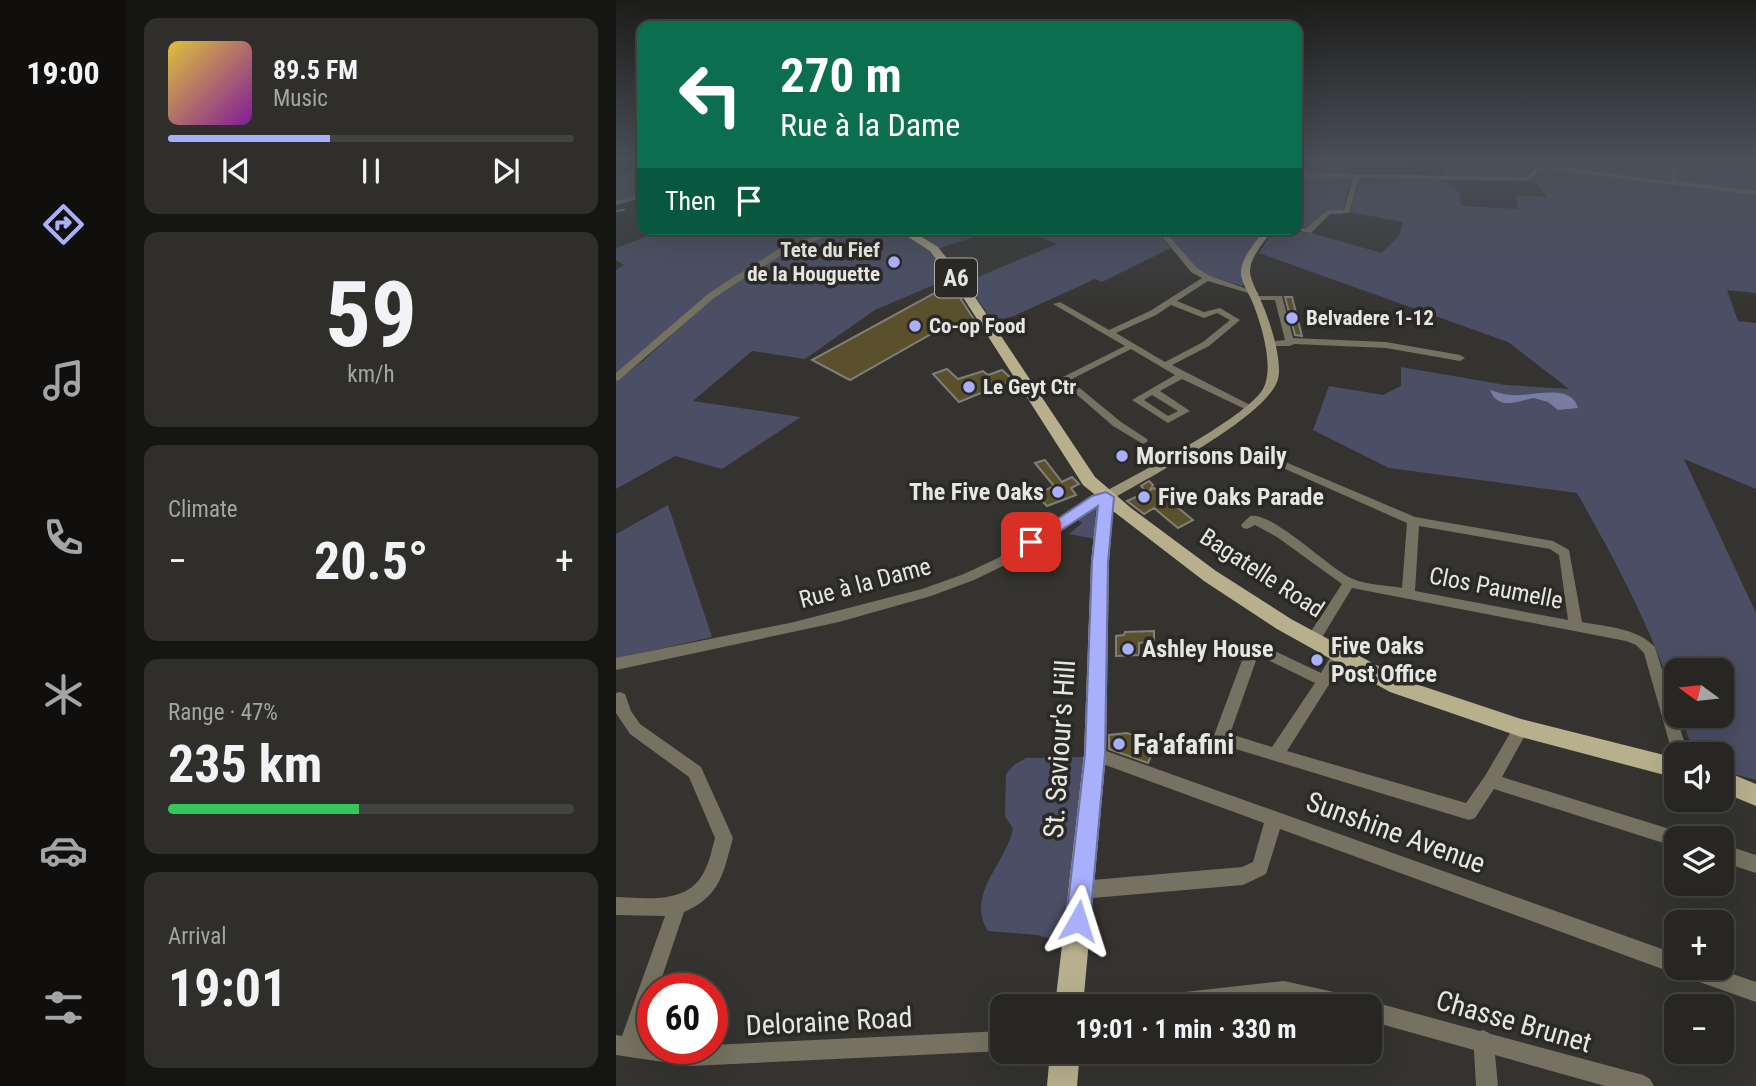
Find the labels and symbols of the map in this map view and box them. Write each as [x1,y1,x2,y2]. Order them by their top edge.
place label: Tete du Fief de la Houguette [747,238,880,286]
marker: Tete du Fief de la Houguette [886,254,902,270]
road number: A6 [935,258,977,298]
place label: Belvadere 1-12 [1306,306,1434,330]
marker: Belvadere 1-12 [1284,310,1300,326]
place label: Co-op Food [929,314,1026,338]
marker: Co-op Food [907,318,923,334]
place label: Le Geyt Ctr [983,375,1076,399]
marker: Le Geyt Ctr [961,379,977,395]
place label: Morrisons Daily [1136,442,1287,470]
marker: Morrisons Daily [1114,448,1130,464]
place label: The Five Oaks [909,478,1044,506]
place label: Five Oaks Parade [1158,483,1324,511]
marker: The Five Oaks [1050,484,1066,500]
marker: Five Oaks Parade [1136,489,1152,505]
pin [1001,512,1061,572]
street label: Bagatelle Road [1195,523,1329,623]
street label: Rue à la Dame [796,552,934,614]
street label: Clos Paumelle [1427,561,1565,615]
place label: Five Oaks Post Office [1331,632,1437,688]
place label: Ashley House [1142,635,1274,663]
marker: Ashley House [1120,641,1136,657]
marker: Five Oaks Post Office [1309,652,1325,668]
north arrow [1664,658,1734,728]
street label: St. Saviour's Hill [1037,659,1082,839]
place label: Fa'afafini [1133,728,1234,761]
marker: Fa'afafini [1111,736,1127,752]
street label: Sunshine Avenue [1302,785,1490,880]
position arrow [1041,884,1115,958]
speed limit sign: 60 [637,973,728,1064]
street label: Chasse Brunet [1432,984,1595,1059]
street label: Deloraine Road [745,1001,913,1042]

